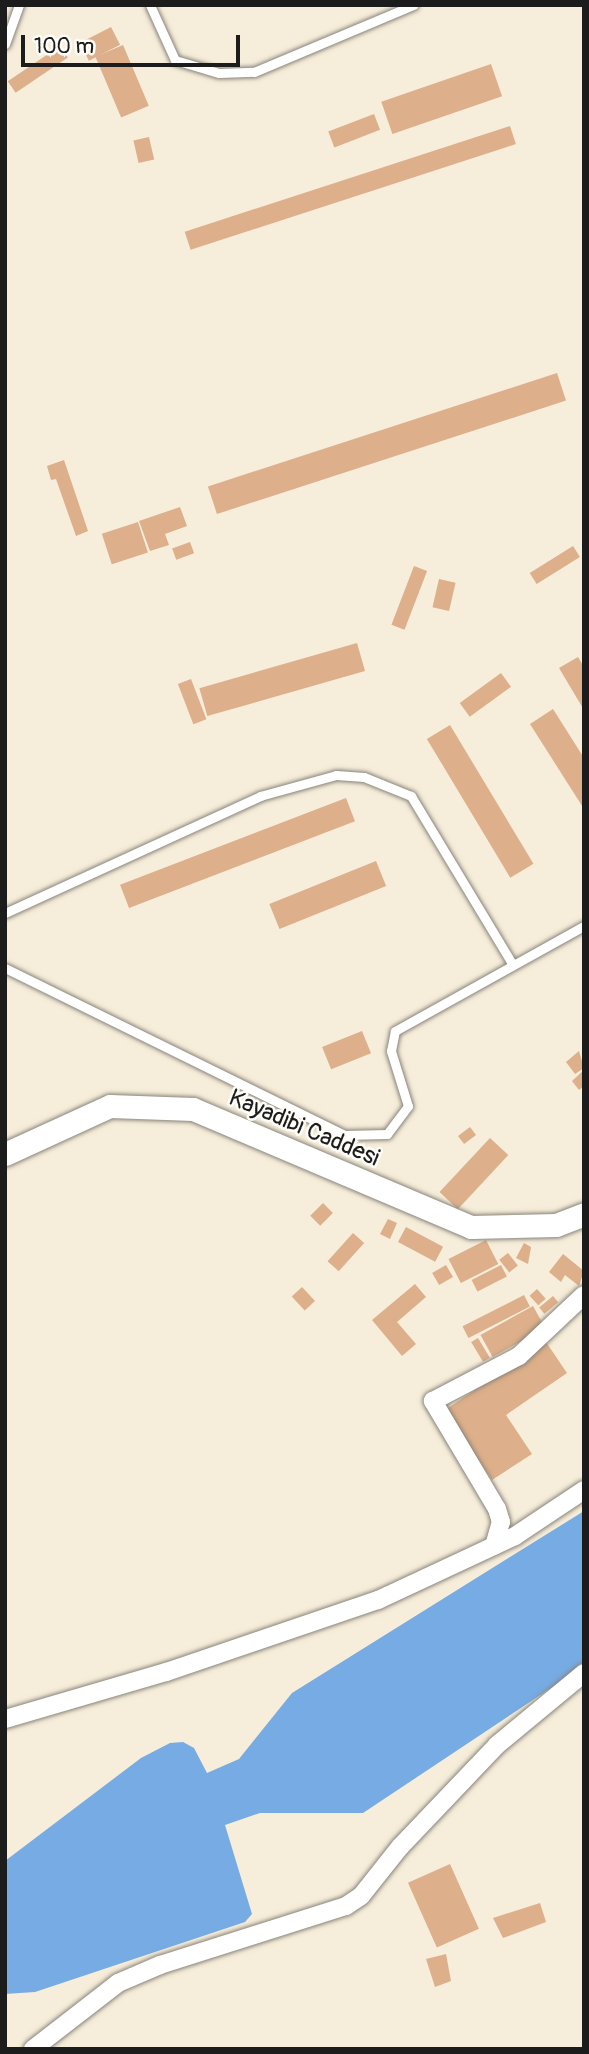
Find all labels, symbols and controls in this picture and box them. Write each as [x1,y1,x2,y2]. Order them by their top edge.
scale bar [24,21,243,65]
text: 100 m [34,33,94,60]
street label: Kayadibi Caddesi [224,1083,384,1173]

